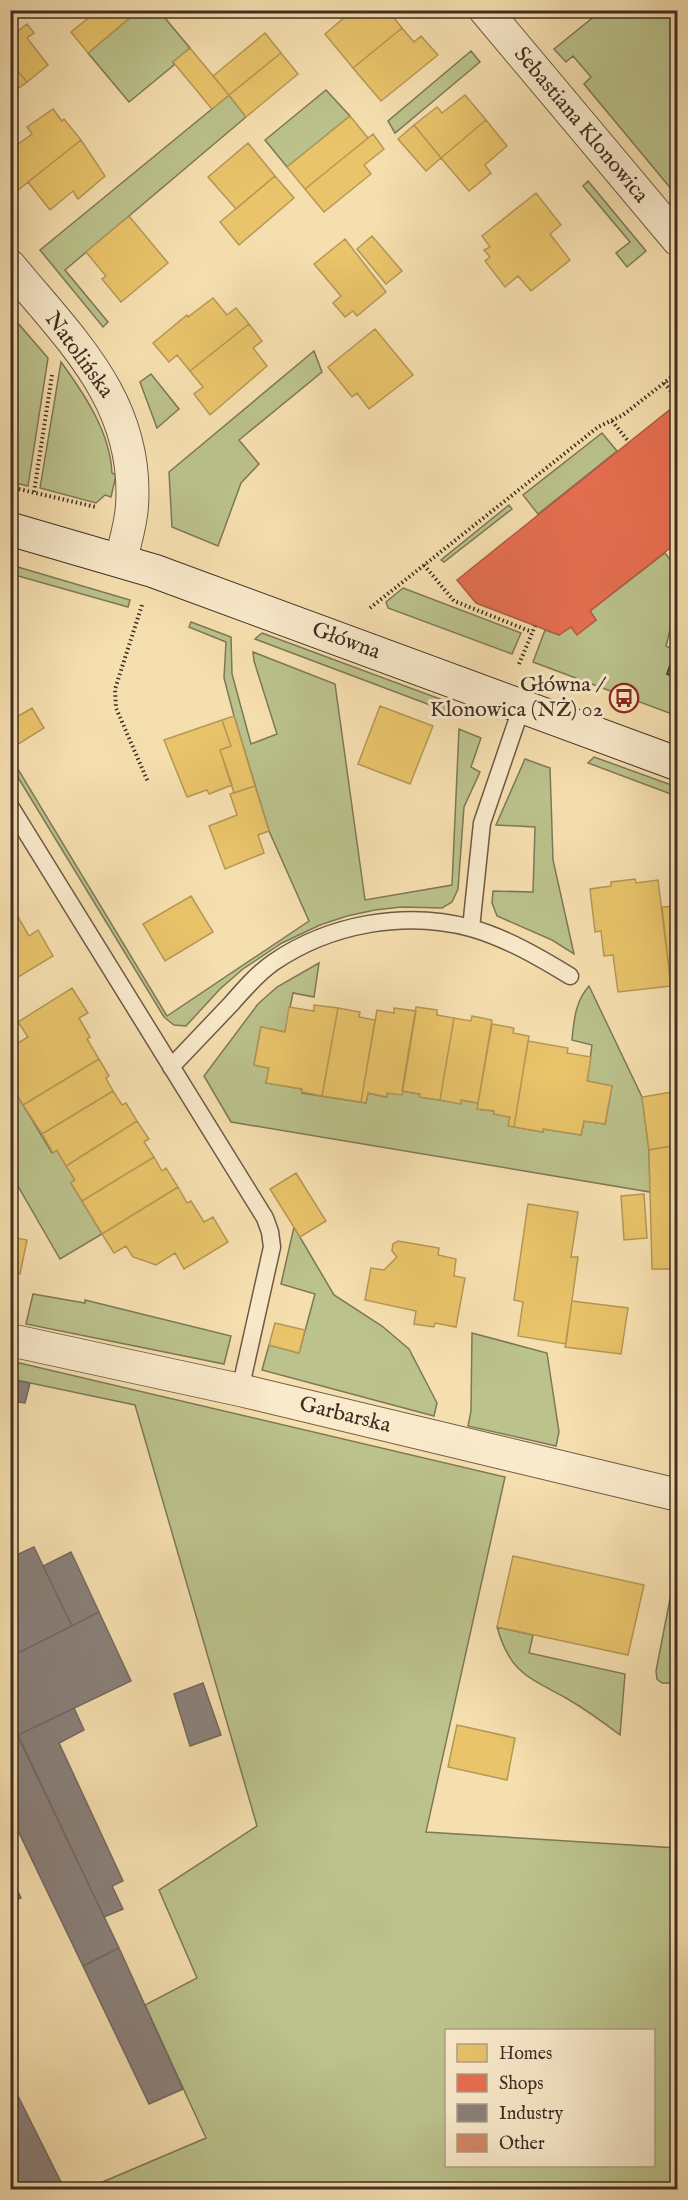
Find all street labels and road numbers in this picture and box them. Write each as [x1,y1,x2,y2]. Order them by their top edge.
street label: Sebastiana Klonowica [507,41,655,209]
street label: Natolińska [38,306,120,404]
street label: Główna [308,616,384,666]
street label: Garbarska [296,1390,394,1440]

